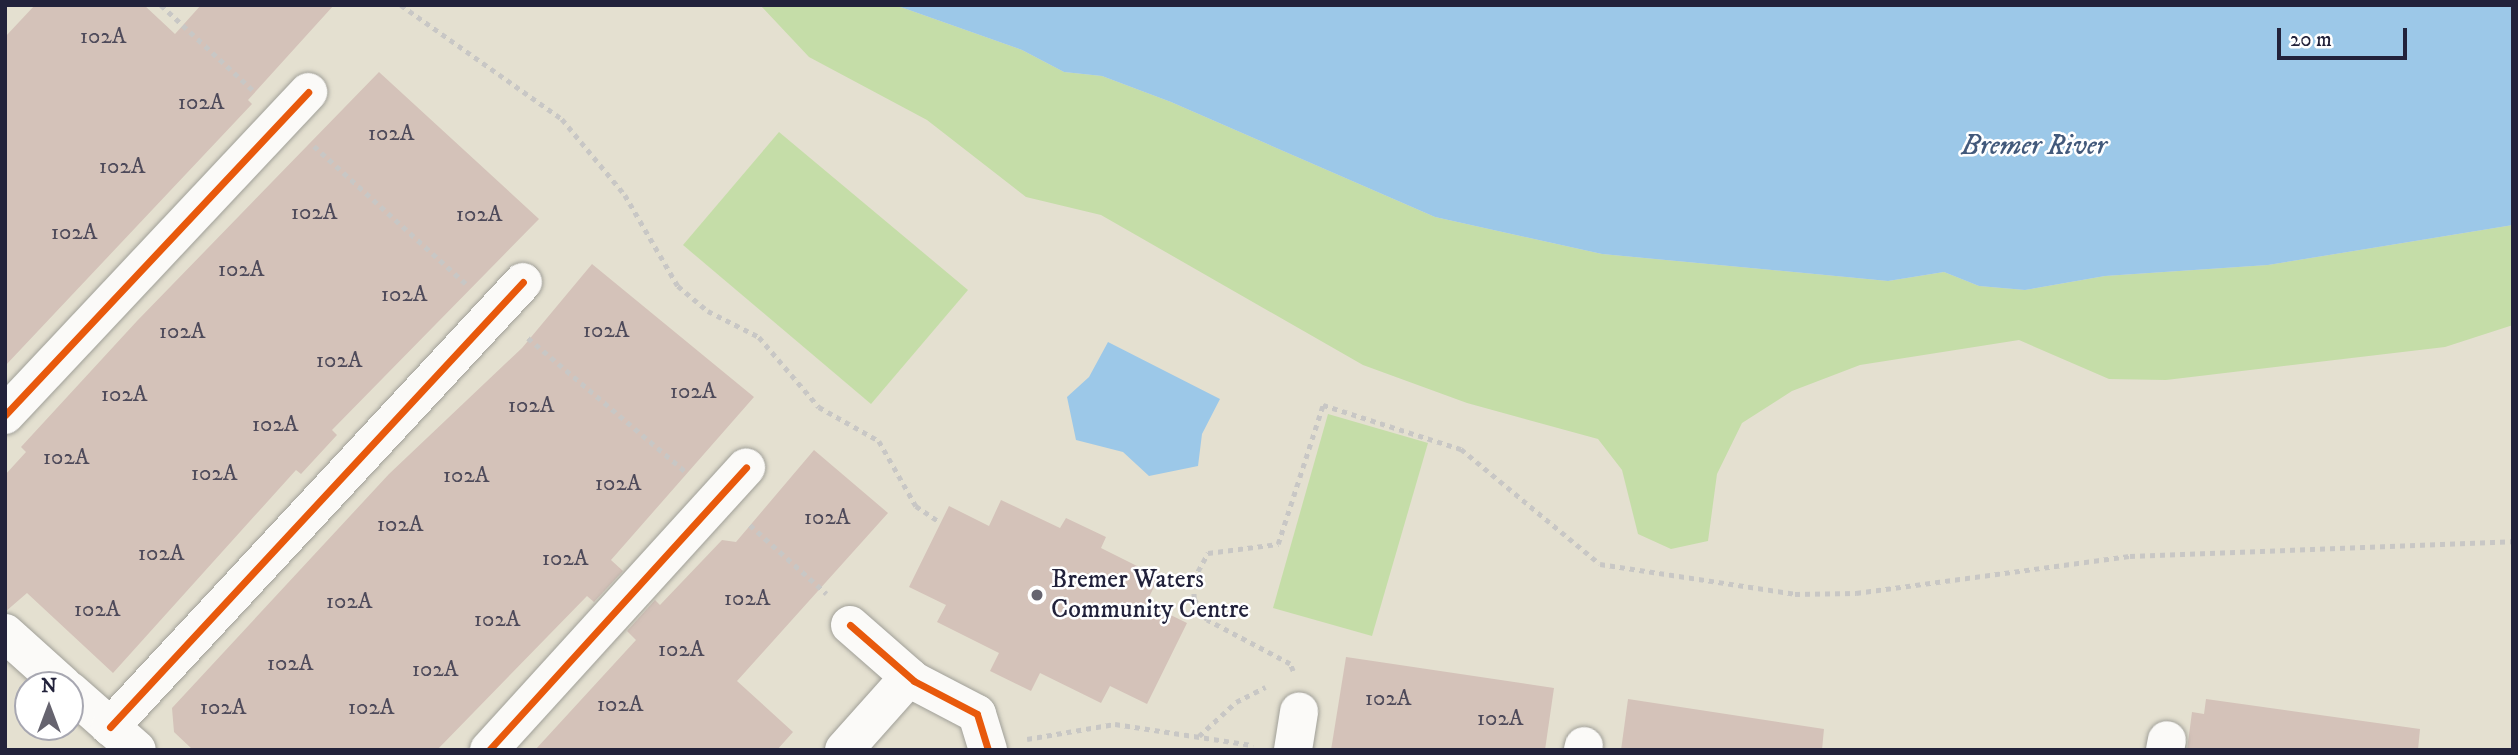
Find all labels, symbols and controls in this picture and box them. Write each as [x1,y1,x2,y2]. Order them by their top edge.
scale bar [2280,14,2410,58]
house number: 102A [80,23,126,51]
text: 20 m [2290,27,2332,53]
house number: 102A [178,89,224,117]
house number: 102A [368,120,414,148]
water label: Bremer River [1962,129,2106,163]
house number: 102A [99,153,145,181]
house number: 102A [291,199,337,227]
house number: 102A [456,201,502,229]
house number: 102A [51,219,97,247]
house number: 102A [218,256,264,284]
house number: 102A [381,281,427,309]
house number: 102A [583,317,629,345]
house number: 102A [159,318,205,346]
house number: 102A [316,347,362,375]
house number: 102A [670,378,716,406]
house number: 102A [101,381,147,409]
house number: 102A [508,392,554,420]
house number: 102A [252,411,298,439]
house number: 102A [43,444,89,472]
house number: 102A [191,460,237,488]
house number: 102A [443,462,489,490]
house number: 102A [595,470,641,498]
house number: 102A [804,504,850,532]
house number: 102A [377,511,423,539]
house number: 102A [138,540,184,568]
house number: 102A [542,545,588,573]
place label: Bremer Waters Community Centre [1051,564,1249,626]
house number: 102A [724,585,770,613]
marker: Bremer Waters Community Centre [1029,587,1045,603]
house number: 102A [326,588,372,616]
house number: 102A [74,596,120,624]
house number: 102A [474,606,520,634]
house number: 102A [658,636,704,664]
house number: 102A [267,650,313,678]
house number: 102A [412,656,458,684]
north arrow [14,671,84,741]
text: N [41,675,57,698]
house number: 102A [1365,685,1411,713]
house number: 102A [597,691,643,719]
house number: 102A [200,694,246,722]
house number: 102A [348,694,394,722]
house number: 102A [1477,705,1523,733]

